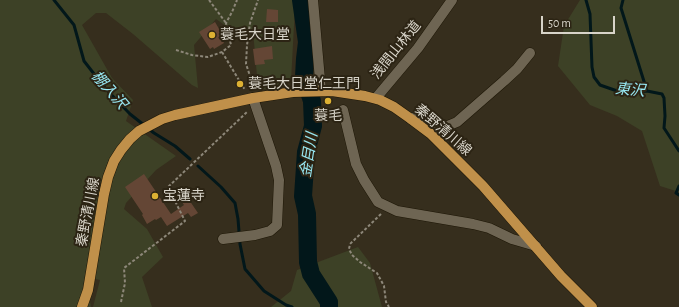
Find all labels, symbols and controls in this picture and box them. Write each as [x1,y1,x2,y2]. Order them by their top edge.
scale bar [543,8,617,34]
text: 50 m [548,17,571,29]
street label: 浅間山林道 [367,18,425,82]
place label: 蓑毛大日堂 [220,27,290,43]
marker: 蓑毛大日堂 [207,30,217,40]
water label: 棚入沢 [87,67,131,113]
place label: 蓑毛大日堂仁王門 [248,76,360,92]
marker: 蓑毛大日堂仁王門 [235,79,245,89]
water label: 東沢 [614,80,646,100]
marker: 蓑毛 [323,96,333,106]
street label: 秦野清川線 [411,101,475,159]
place label: 蓑毛 [314,108,342,124]
water label: 金目川 [297,131,321,179]
street label: 秦野清川線 [73,176,103,248]
place label: 宝蓮寺 [163,188,205,204]
marker: 宝蓮寺 [150,191,160,201]

